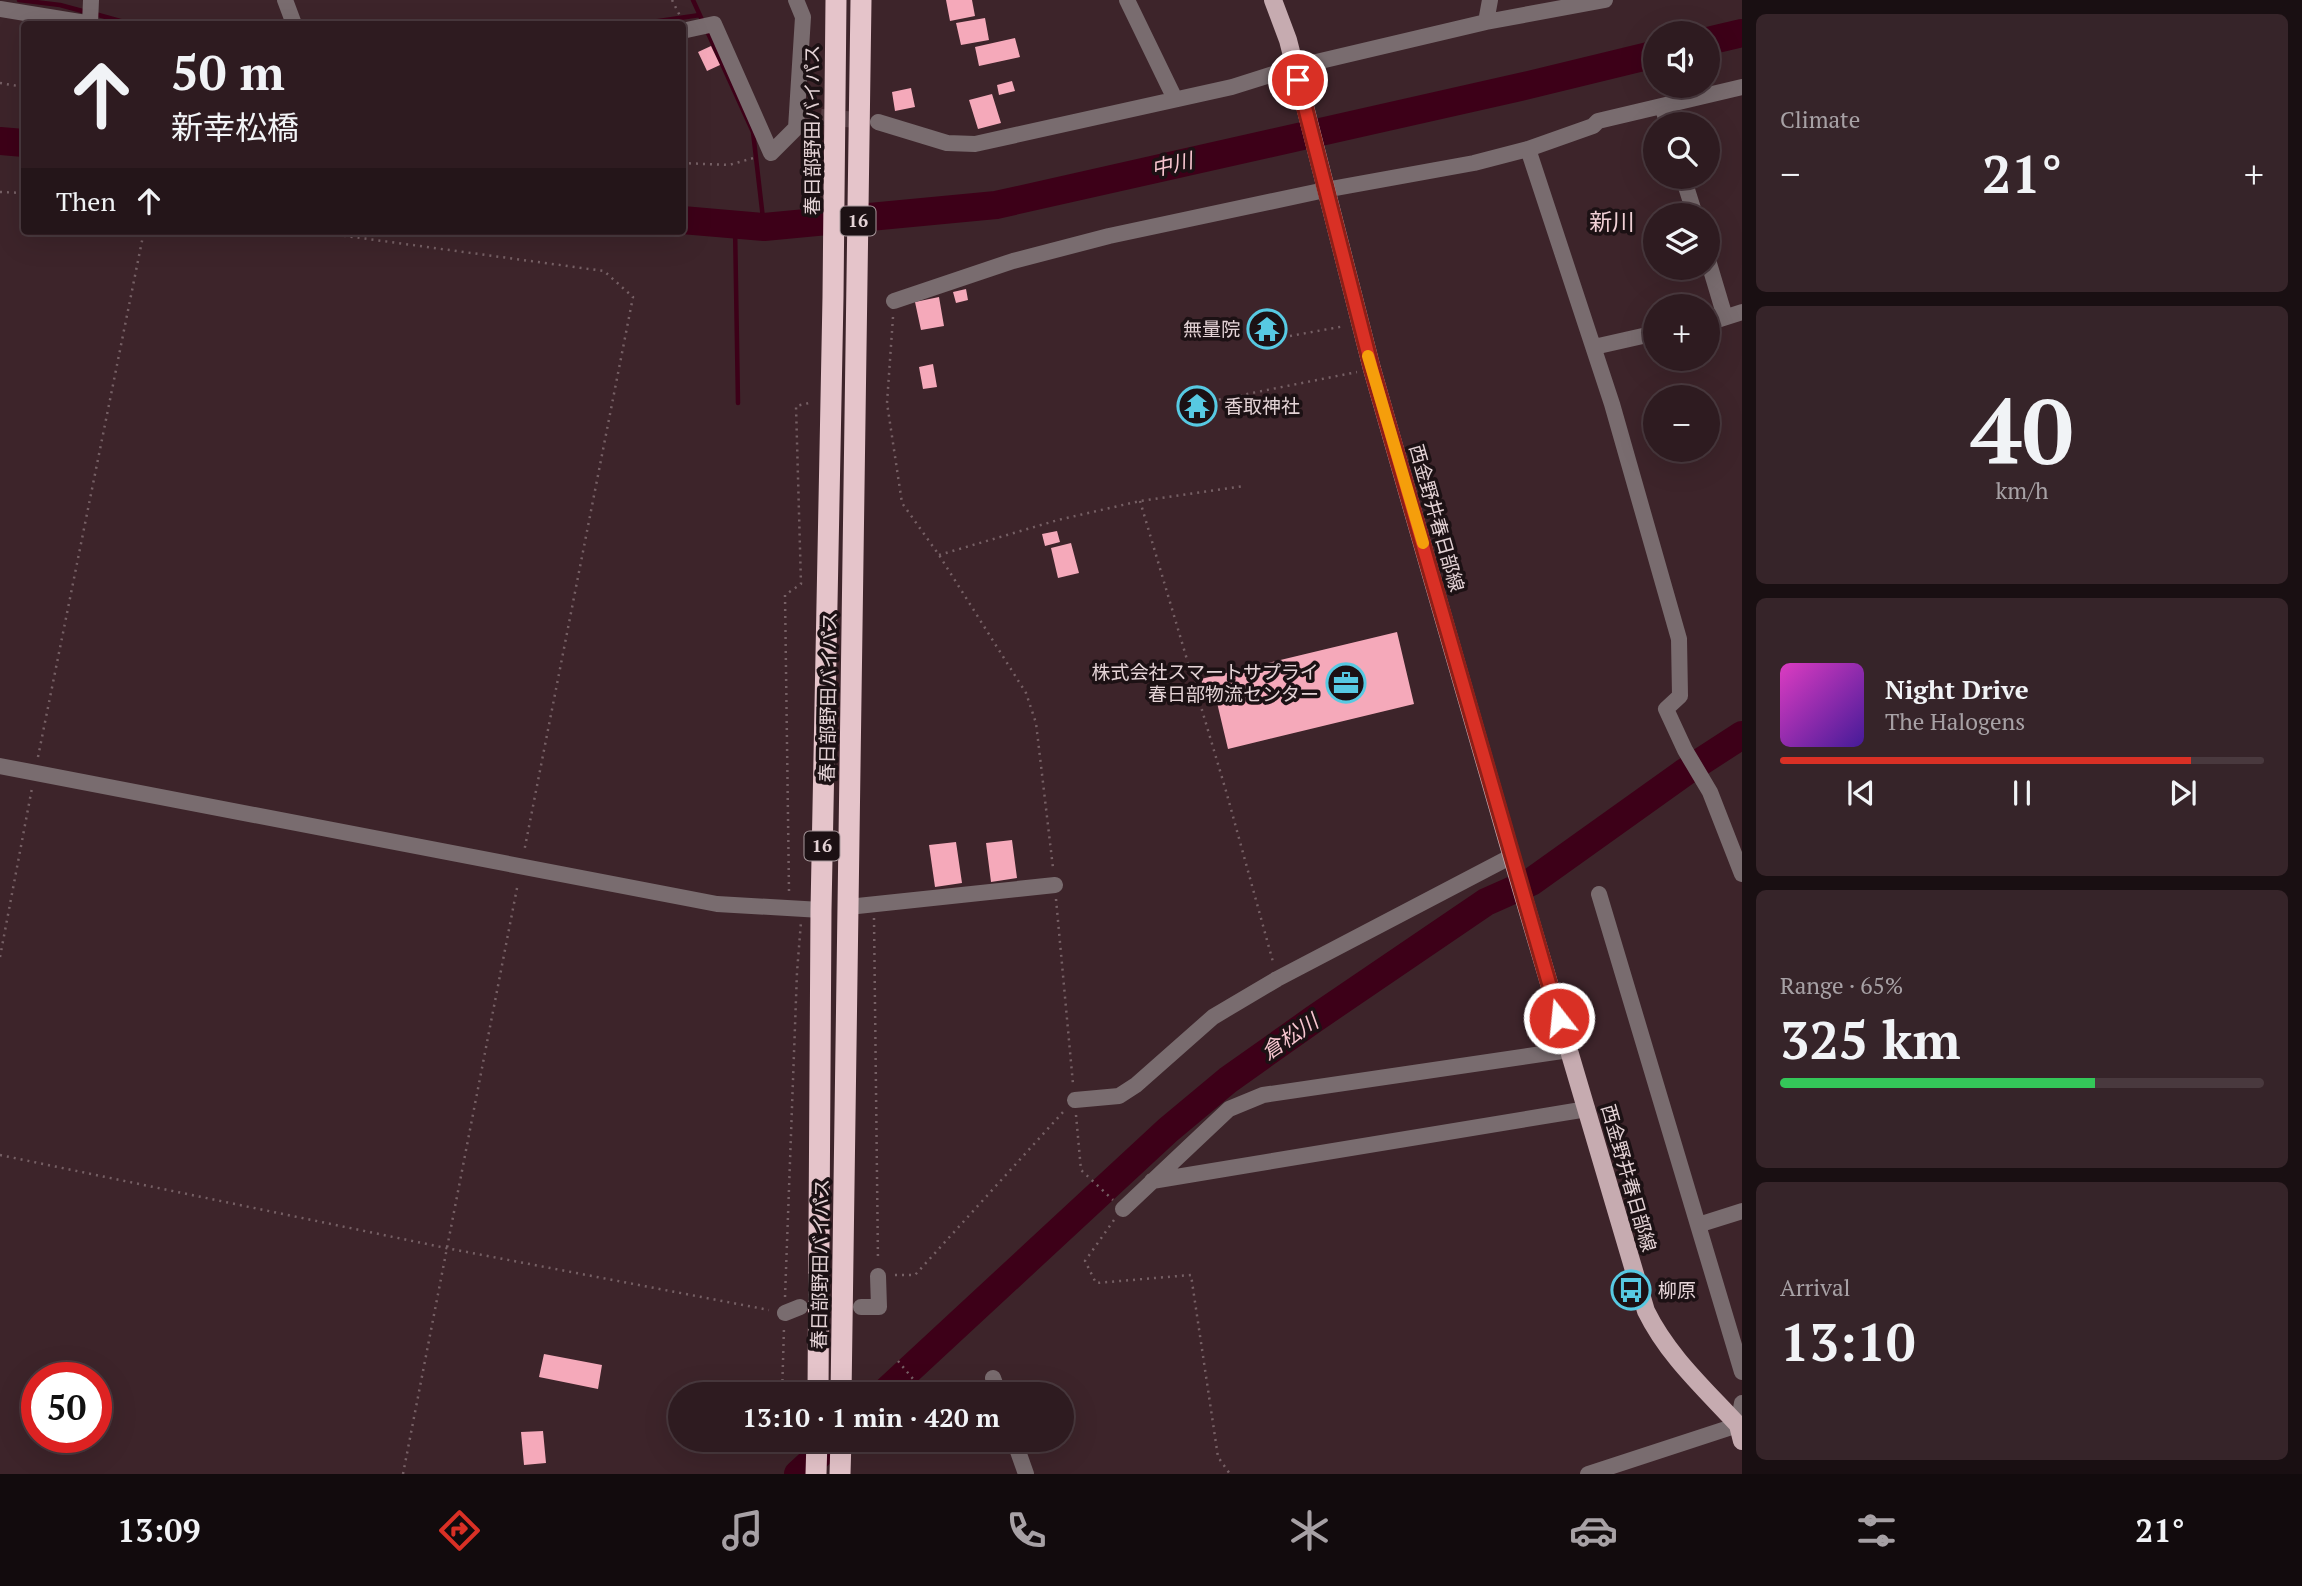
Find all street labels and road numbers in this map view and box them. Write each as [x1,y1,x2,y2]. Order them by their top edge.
street label: 春日部野田バイパス [799,45,824,215]
road number: 16 [840,206,876,236]
street label: 西金野井春日部線 [1405,441,1470,594]
street label: 春日部野田バイパス [814,611,841,783]
road number: 16 [804,832,840,860]
street label: 西金野井春日部線 [1597,1101,1662,1254]
street label: 春日部野田バイパス [806,1178,833,1350]

